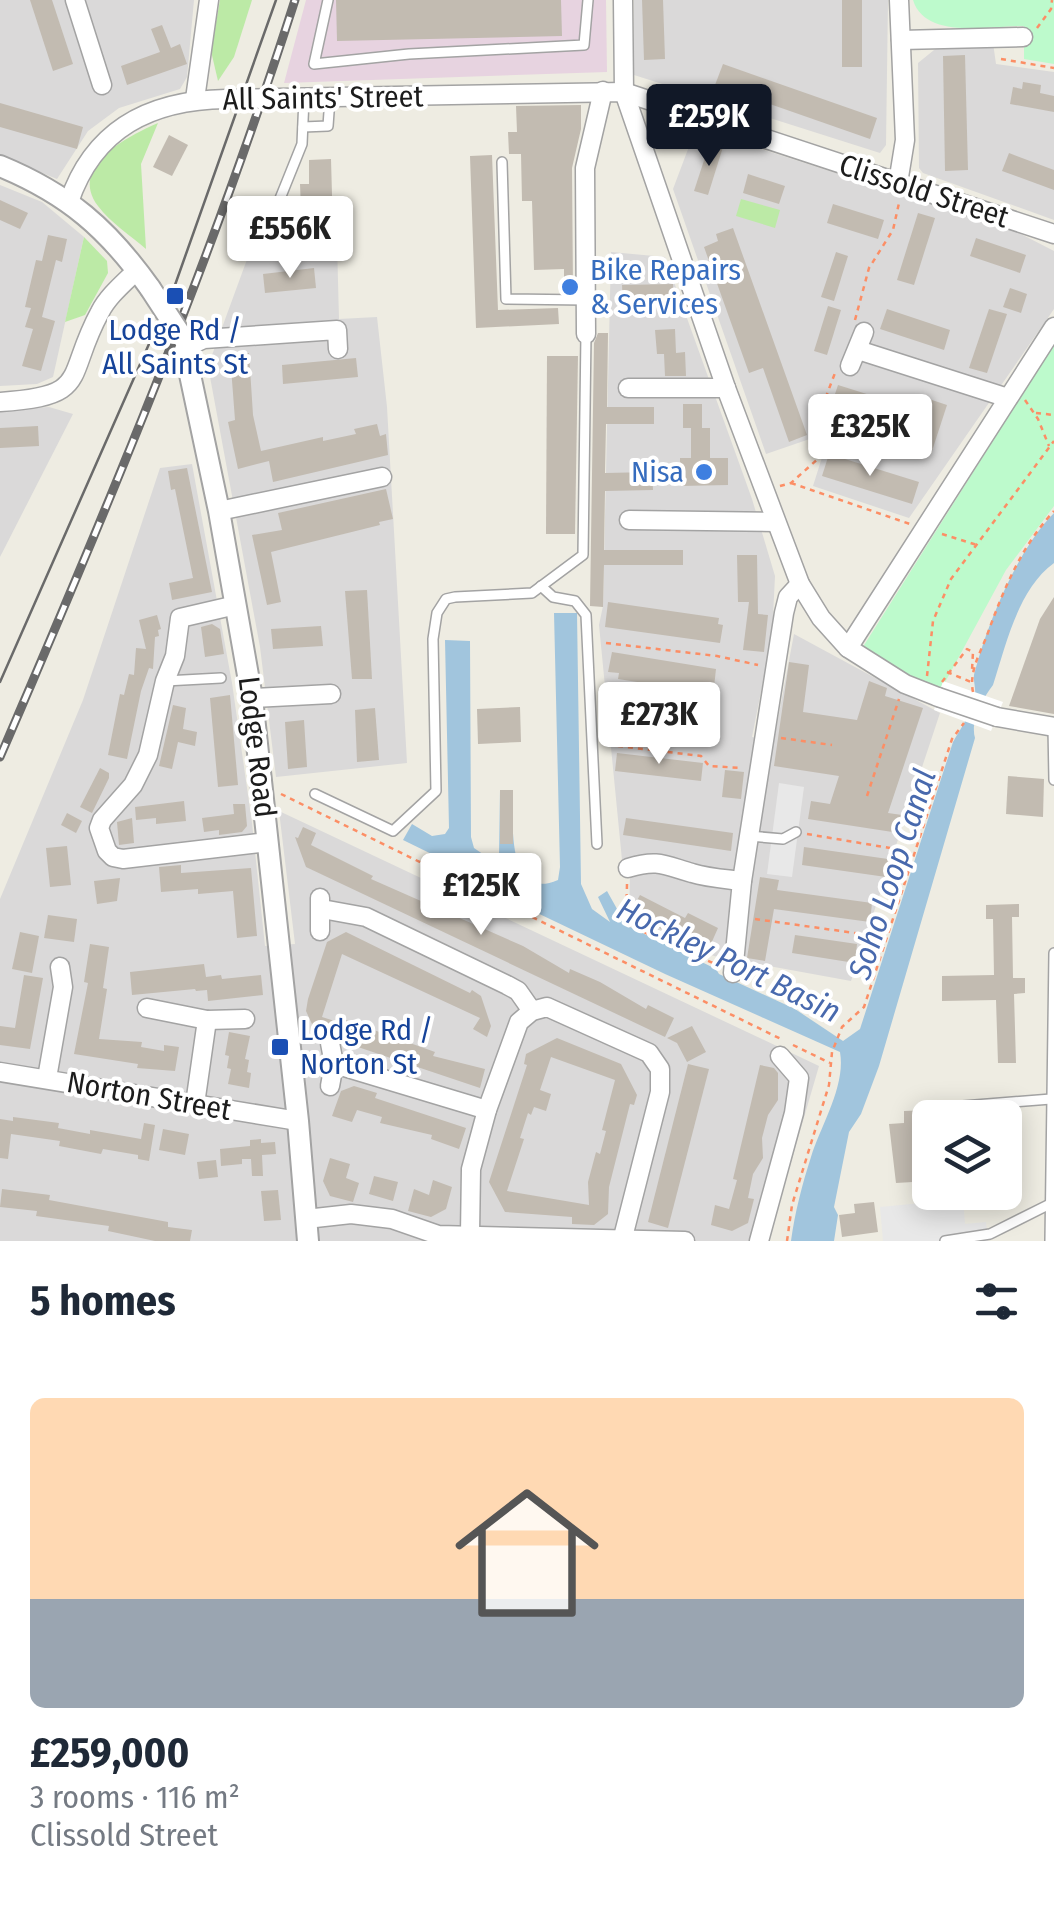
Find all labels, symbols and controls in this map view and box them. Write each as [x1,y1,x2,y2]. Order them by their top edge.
street label: All Saints' Street [222,78,424,118]
pin: £259K [639,84,779,169]
text: £259K [669,97,749,135]
street label: Clissold Street [835,147,1014,235]
pin: £556K [220,196,360,281]
text: £556K [249,209,331,247]
place label: Bike Repairs & Services [590,252,741,322]
marker: Bike Repairs & Services [559,276,581,298]
marker: Lodge Rd / All Saints St [164,285,186,307]
place label: Lodge Rd / All Saints St [102,312,248,382]
pin: £325K [800,394,940,479]
text: £325K [830,407,910,445]
place label: Nisa [631,454,684,490]
marker: Nisa [693,461,715,483]
street label: Lodge Road [230,674,284,820]
pin: £273K [589,682,729,767]
text: £273K [620,695,698,733]
water label: Soho Loop Canal [840,764,944,985]
pin: £125K [411,853,551,938]
text: £125K [442,866,520,904]
water label: Hockley Port Basin [611,889,847,1031]
place label: Lodge Rd / Norton St [300,1012,433,1082]
marker: Lodge Rd / Norton St [269,1036,291,1058]
street label: Norton Street [64,1064,234,1128]
map controls [912,1100,1022,1210]
button: layers [912,1100,1022,1210]
icon: filters [969,1274,1024,1329]
text: 5 homes [30,1276,176,1326]
icon: home [437,1463,617,1643]
text: £259,000 [30,1728,189,1778]
text: 3 rooms · 116 m² [30,1778,240,1816]
text: Clissold Street [30,1816,218,1854]

